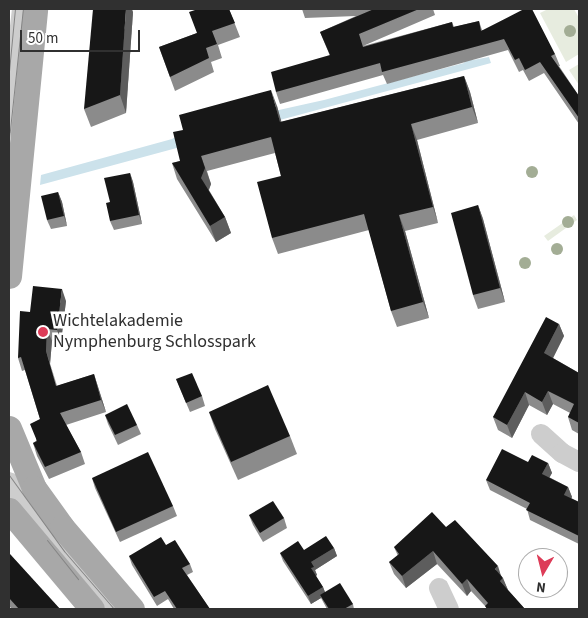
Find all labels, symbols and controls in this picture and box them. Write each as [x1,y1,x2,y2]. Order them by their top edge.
scale bar [22,20,142,52]
text: 50 m [28,28,58,49]
place label: Wichtelakademie Nymphenburg Schlosspark [53,311,256,354]
marker: Wichtelakademie Nymphenburg Schlosspark [37,326,49,338]
north arrow [518,548,568,598]
text: N [535,576,547,597]

